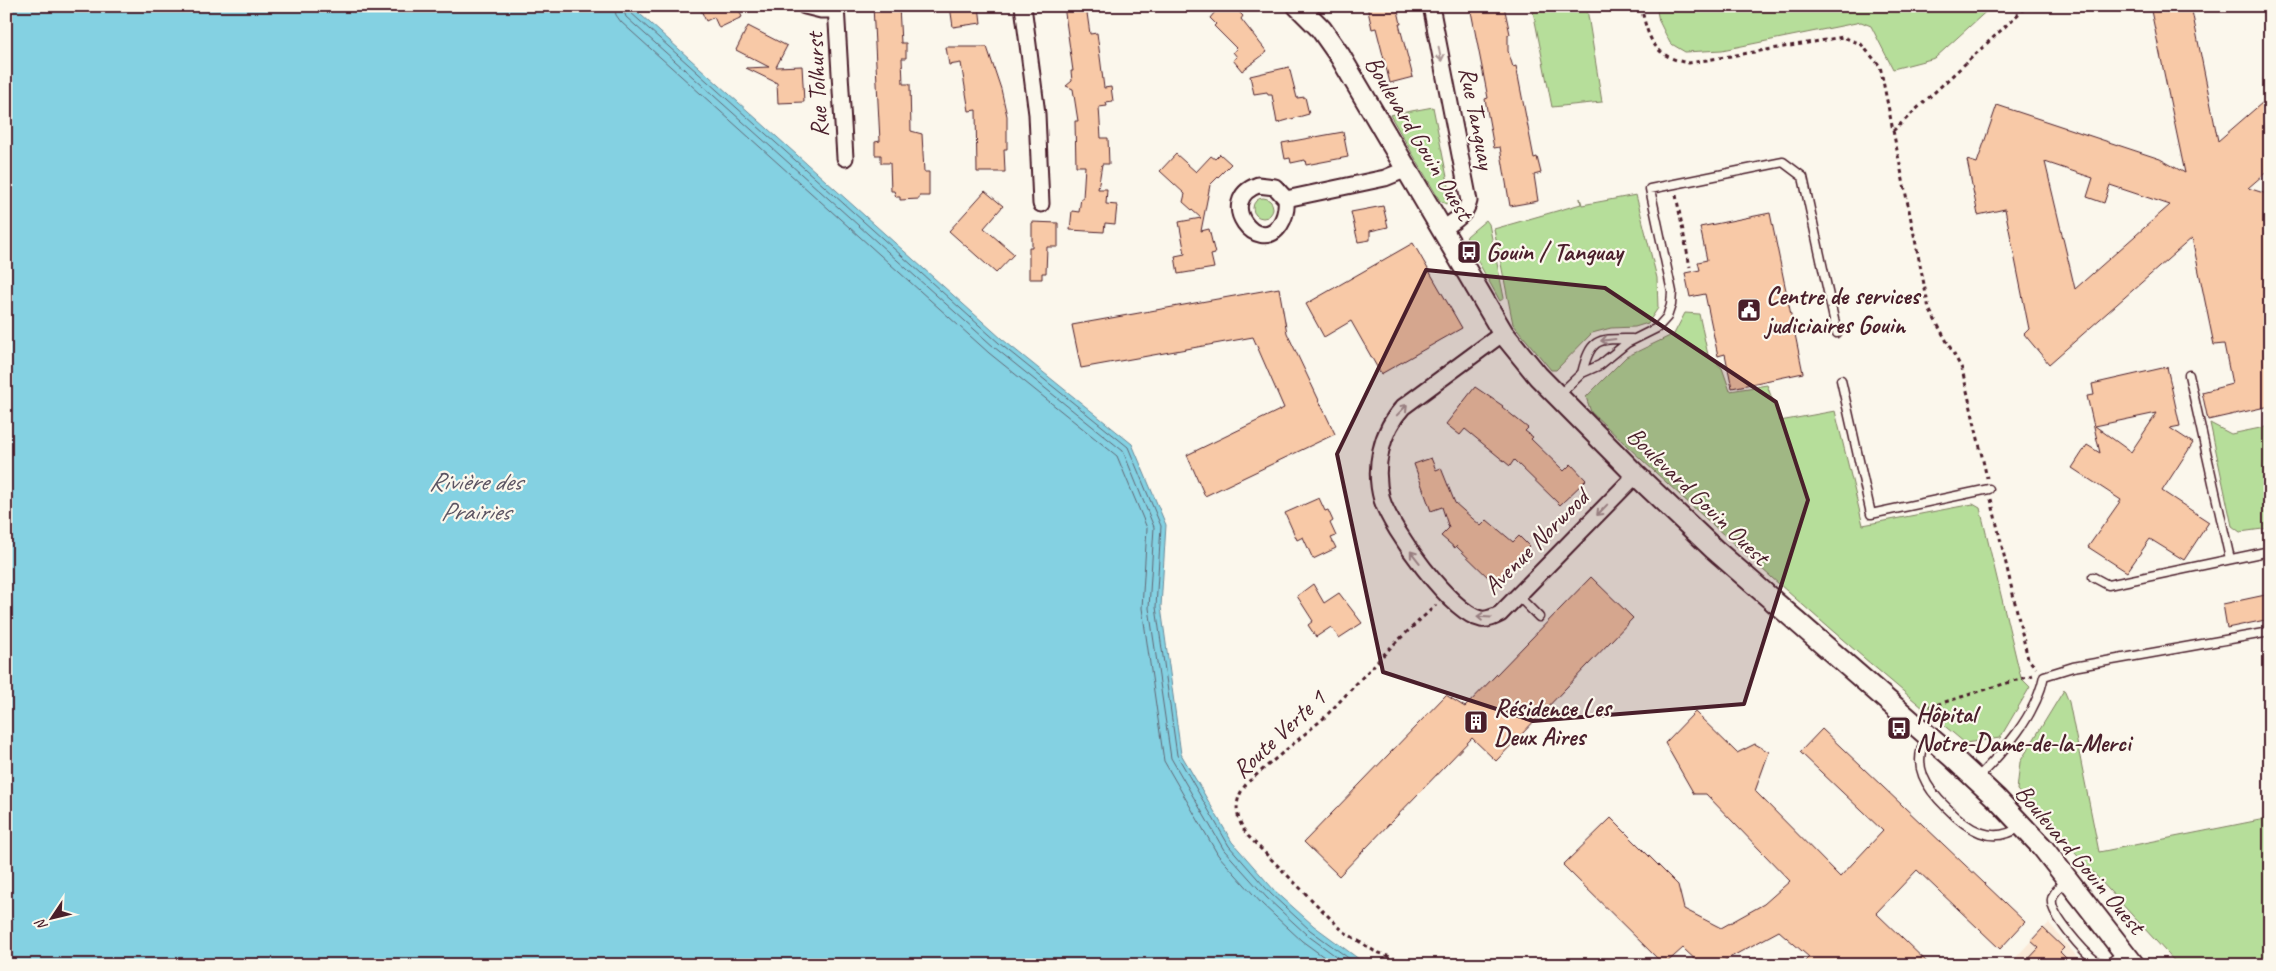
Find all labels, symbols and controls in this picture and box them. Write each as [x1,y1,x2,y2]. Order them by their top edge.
street label: Rue Tolhurst [798,29,836,138]
one-way arrow [1436,46,1446,62]
street label: Boulevard Gouin Ouest [1357,50,1482,228]
street label: Rue Tanguay [1451,64,1503,174]
place label: Gouin / Tanguay [1486,236,1625,268]
bus stop icon: Gouin / Tanguay [1456,239,1482,265]
place label: Centre de services judiciaires Gouin [1763,280,1922,341]
public building icon: Centre de services judiciaires Gouin [1736,297,1762,323]
one-way arrow [1601,335,1617,345]
one-way arrow [1396,403,1408,416]
street label: Boulevard Gouin Ouest [1620,420,1778,574]
water label: Rivière des Prairies [429,465,525,528]
street label: Avenue Norwood [1476,479,1599,602]
one-way arrow [1596,503,1608,516]
one-way arrow [1409,551,1420,564]
one-way arrow [1477,613,1493,622]
street label: Route Verte 1 [1226,682,1334,785]
place label: Résidence Les Deux Aires [1494,692,1613,753]
place label: Hôpital Notre-Dame-de-la-Merci [1916,698,2134,759]
building icon: Résidence Les Deux Aires [1463,709,1489,735]
bus stop icon: Hôpital Notre-Dame-de-la-Merci [1886,715,1912,741]
street label: Boulevard Gouin Ouest [2008,777,2154,943]
north arrow [28,894,78,944]
text: N [31,915,51,934]

